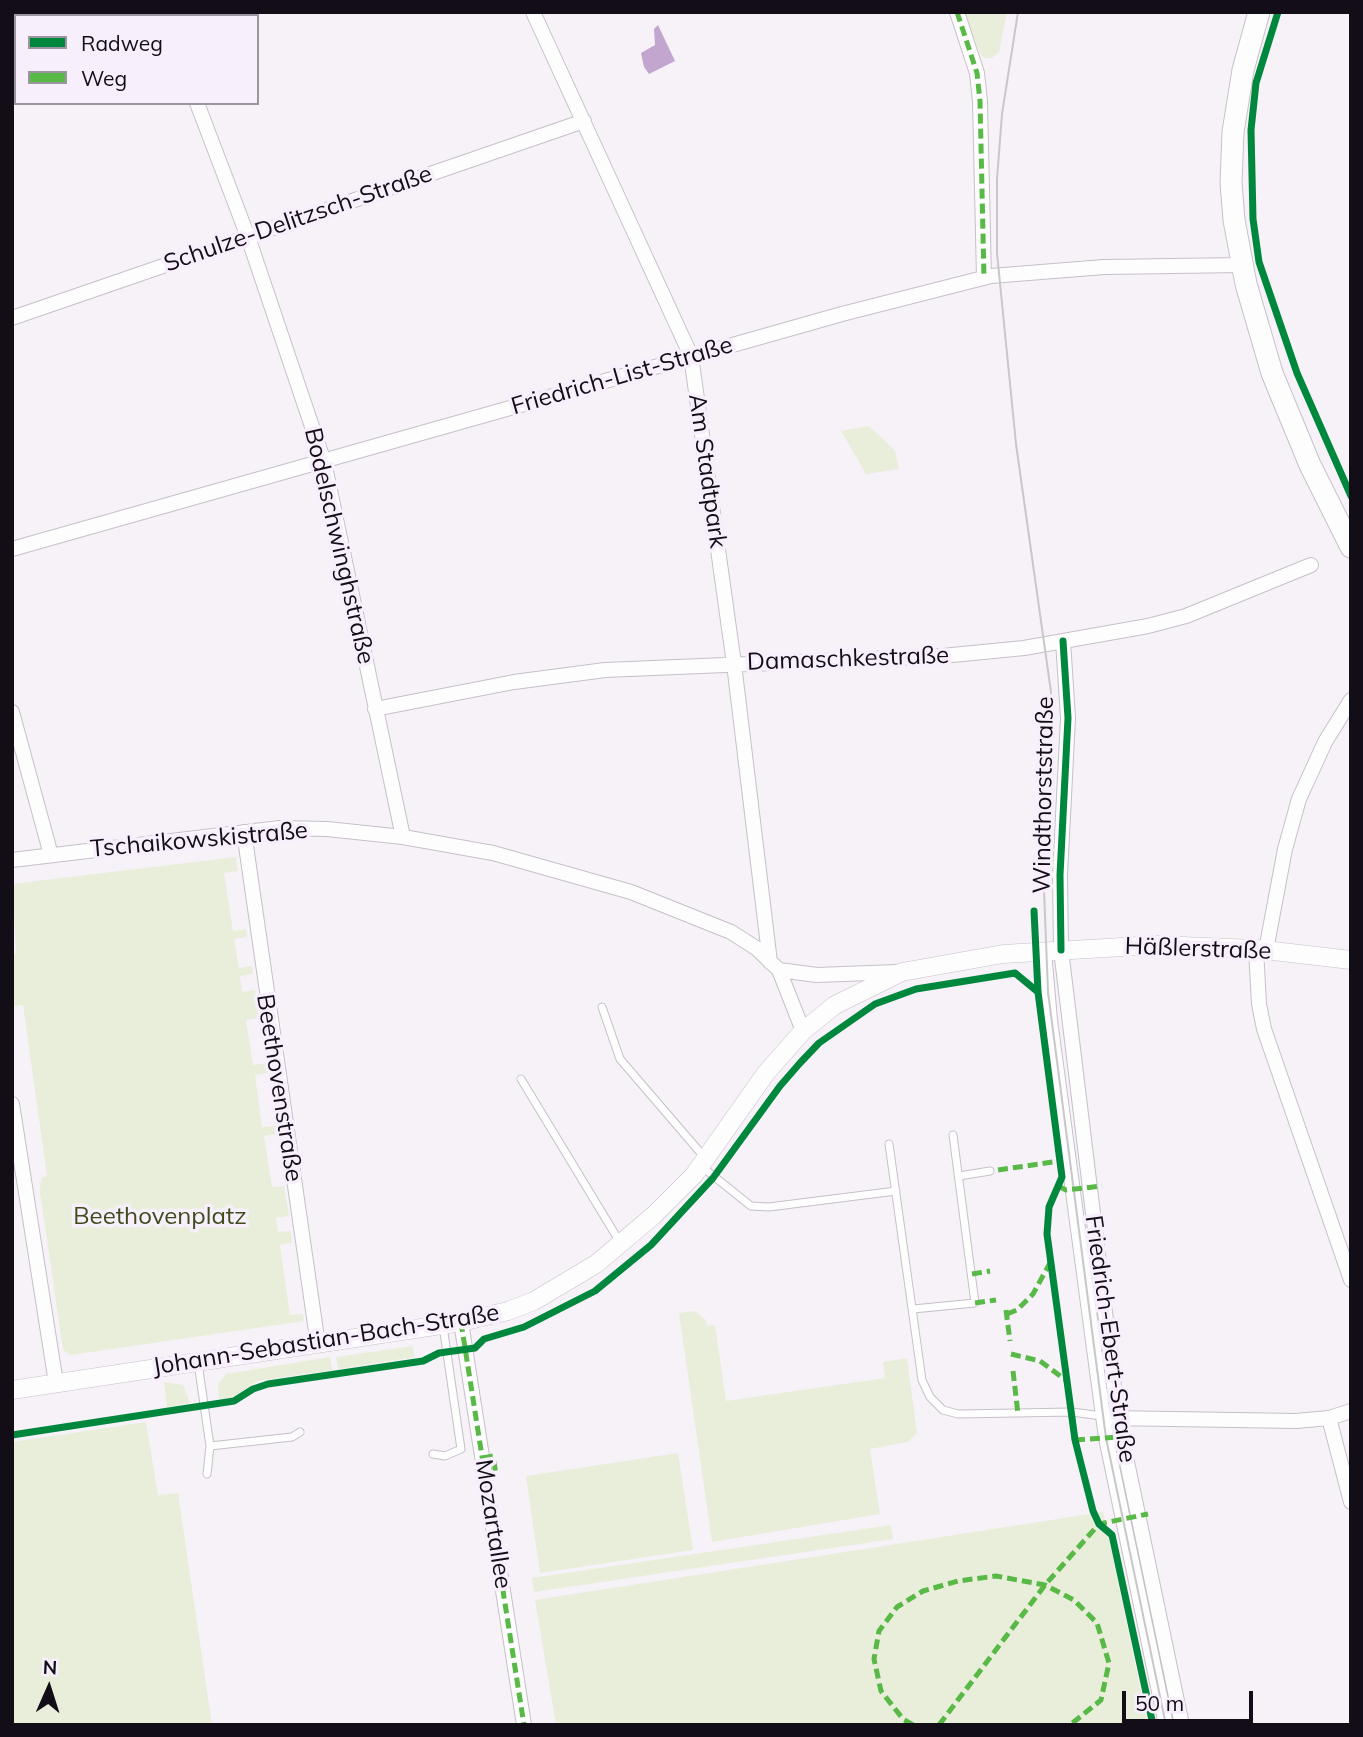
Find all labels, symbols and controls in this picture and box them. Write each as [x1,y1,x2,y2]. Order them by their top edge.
legend [14,14,259,105]
text: Radweg [81,30,163,56]
text: Weg [81,65,127,91]
street label: Schulze-Delitzsch-Straße [160,160,436,278]
street label: Friedrich-List-Straße [508,331,736,421]
street label: Am Stadtpark [682,392,732,550]
street label: Bodelschwinghstraße [298,425,380,667]
street label: Damaschkestraße [746,641,950,677]
street label: Windthorststraße [1028,696,1060,894]
street label: Tschaikowskistraße [89,816,309,864]
street label: Häßlerstraße [1124,932,1272,966]
street label: Beethovenstraße [250,992,308,1184]
park label: Beethovenplatz [73,1203,247,1231]
street label: Friedrich-Ebert-Straße [1078,1214,1142,1464]
street label: Johann-Sebastian-Bach-Straße [151,1298,501,1382]
street label: Mozartallee [469,1457,517,1591]
north arrow [14,1653,84,1723]
text: N [42,1655,58,1679]
scale bar [1125,1678,1256,1722]
text: 50 m [1135,1690,1184,1716]

